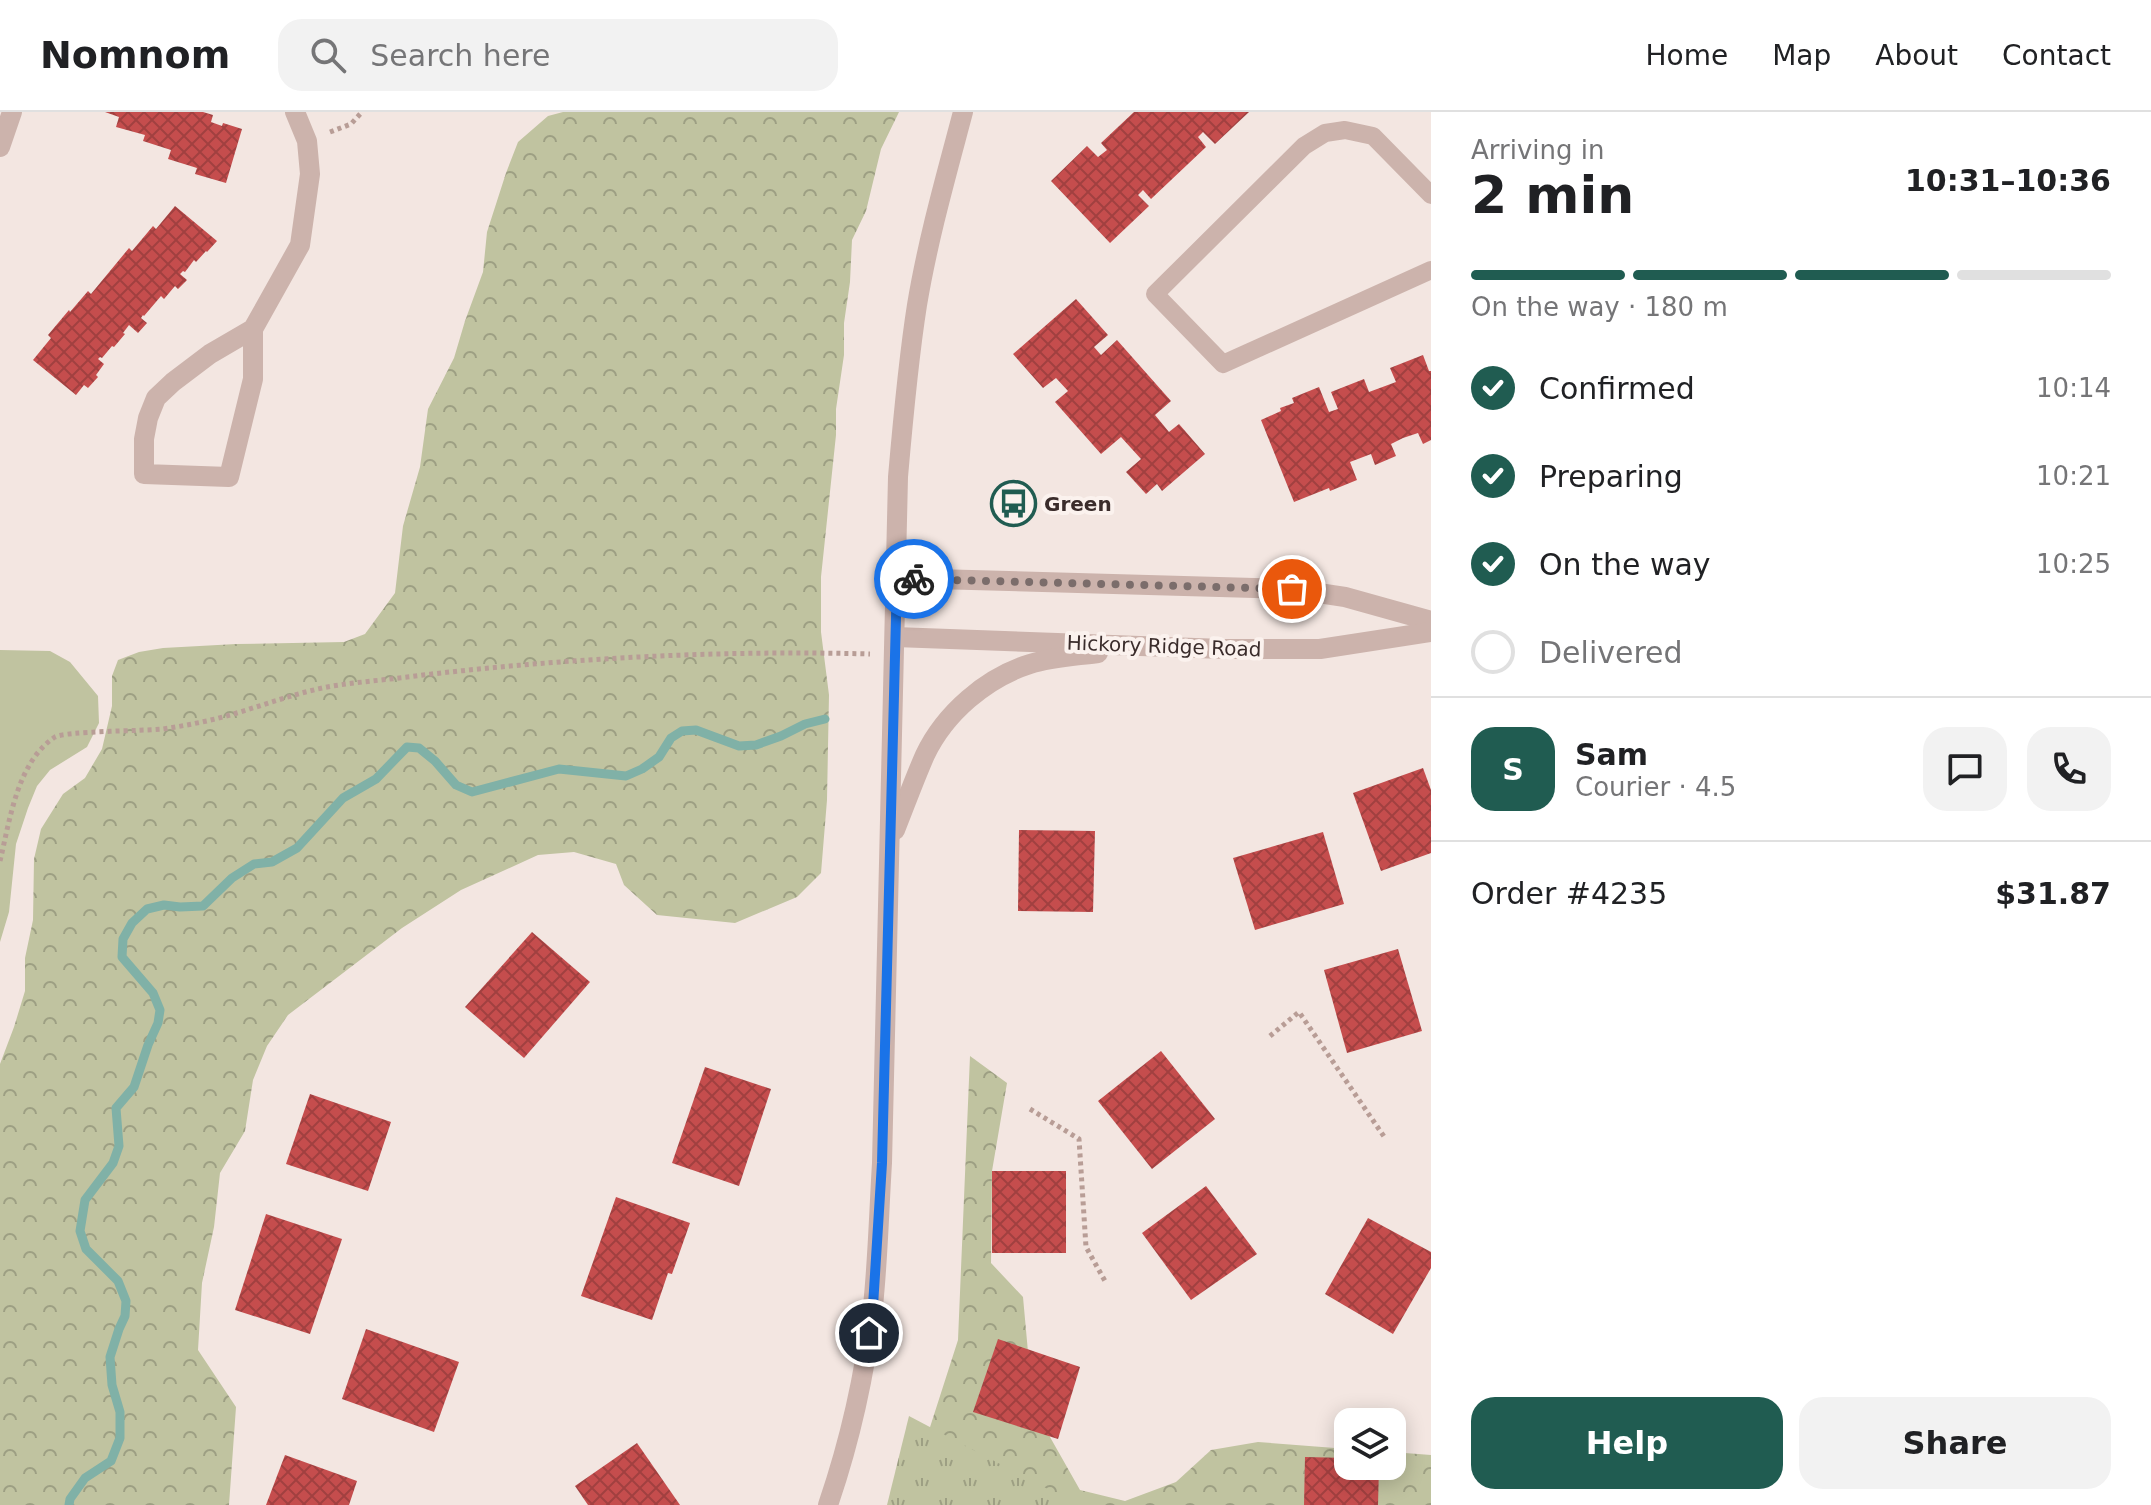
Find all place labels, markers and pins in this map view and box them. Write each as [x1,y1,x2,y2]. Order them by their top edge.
bus stop icon: Green [989,480,1037,528]
place label: Green [1044,492,1112,516]
pin [1258,555,1326,623]
pin [835,1299,903,1367]

